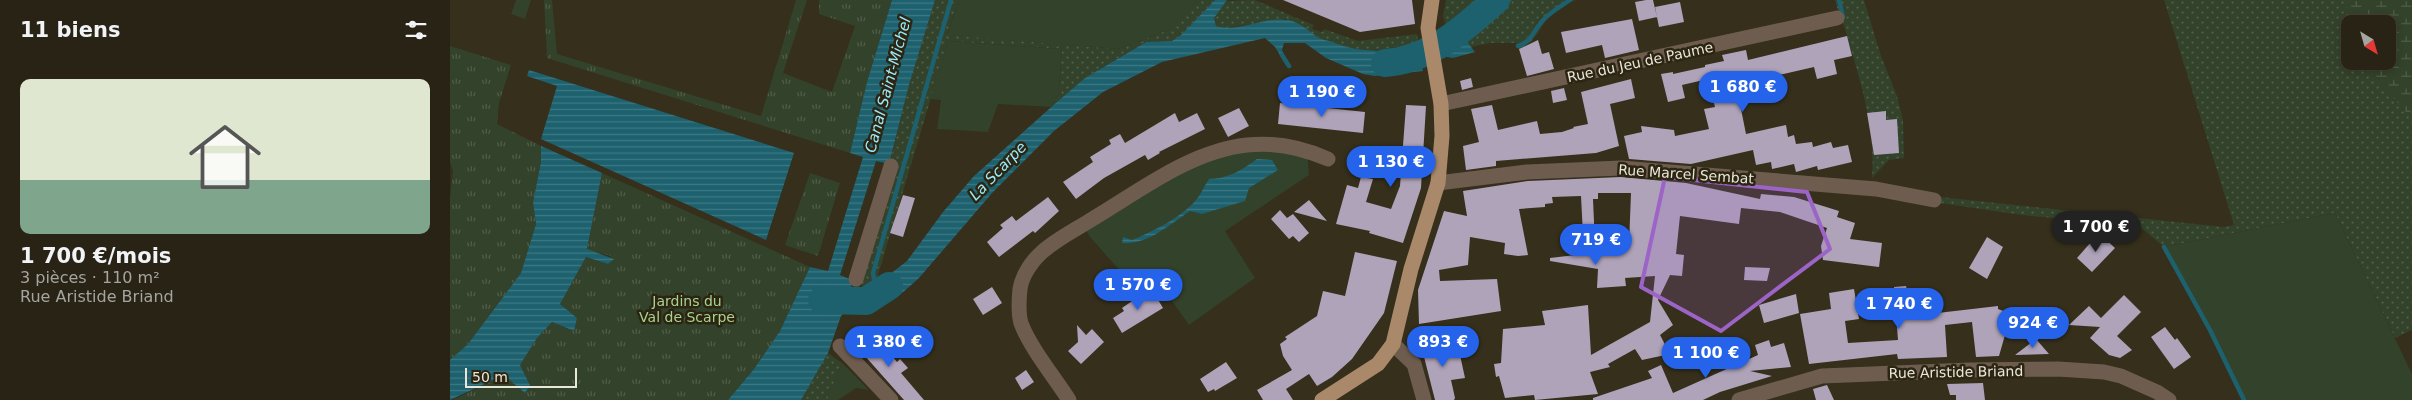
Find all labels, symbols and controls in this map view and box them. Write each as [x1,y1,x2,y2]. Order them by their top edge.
water label: Canal Saint-Michel [861,15,915,155]
north arrow [2341,15,2396,70]
map controls [2341,15,2396,70]
icon: filters [402,16,430,44]
text: 11 biens [20,18,120,42]
street label: Rue du Jeu de Paume [1566,39,1714,85]
pin: 1 680 € [1697,70,1789,113]
pin: 1 190 € [1276,76,1368,118]
text: 1 680 € [1710,77,1776,96]
text: 1 190 € [1289,82,1355,101]
icon: home [180,112,270,202]
water label: La Scarpe [966,138,1030,204]
pin: 1 130 € [1345,146,1437,188]
text: 1 130 € [1358,152,1424,171]
street label: Rue Marcel Sembat [1618,161,1755,187]
pin: 1 700 € [2050,210,2142,253]
text: 1 700 € [2063,217,2129,236]
pin: 719 € [1561,224,1631,266]
text: 719 € [1571,230,1621,249]
text: 1 700 €/mois [20,244,171,268]
text: 3 pièces · 110 m² [20,268,160,287]
pin: 1 570 € [1092,268,1184,311]
text: 1 570 € [1105,275,1171,294]
text: Rue Aristide Briand [20,287,174,306]
pin: 1 740 € [1853,288,1945,330]
park label: Jardins du Val de Scarpe [639,293,735,325]
text: 1 740 € [1866,294,1932,313]
pin: 924 € [1998,306,2068,349]
text: 924 € [2008,313,2058,332]
pin: 1 380 € [843,326,935,368]
pin: 893 € [1408,326,1478,368]
text: 1 380 € [856,332,922,351]
text: 893 € [1418,332,1468,351]
pin: 1 100 € [1660,336,1752,379]
text: 1 100 € [1673,343,1739,362]
street label: Rue Aristide Briand [1889,363,2023,381]
scale bar [465,365,578,388]
text: 50 m [472,369,508,385]

